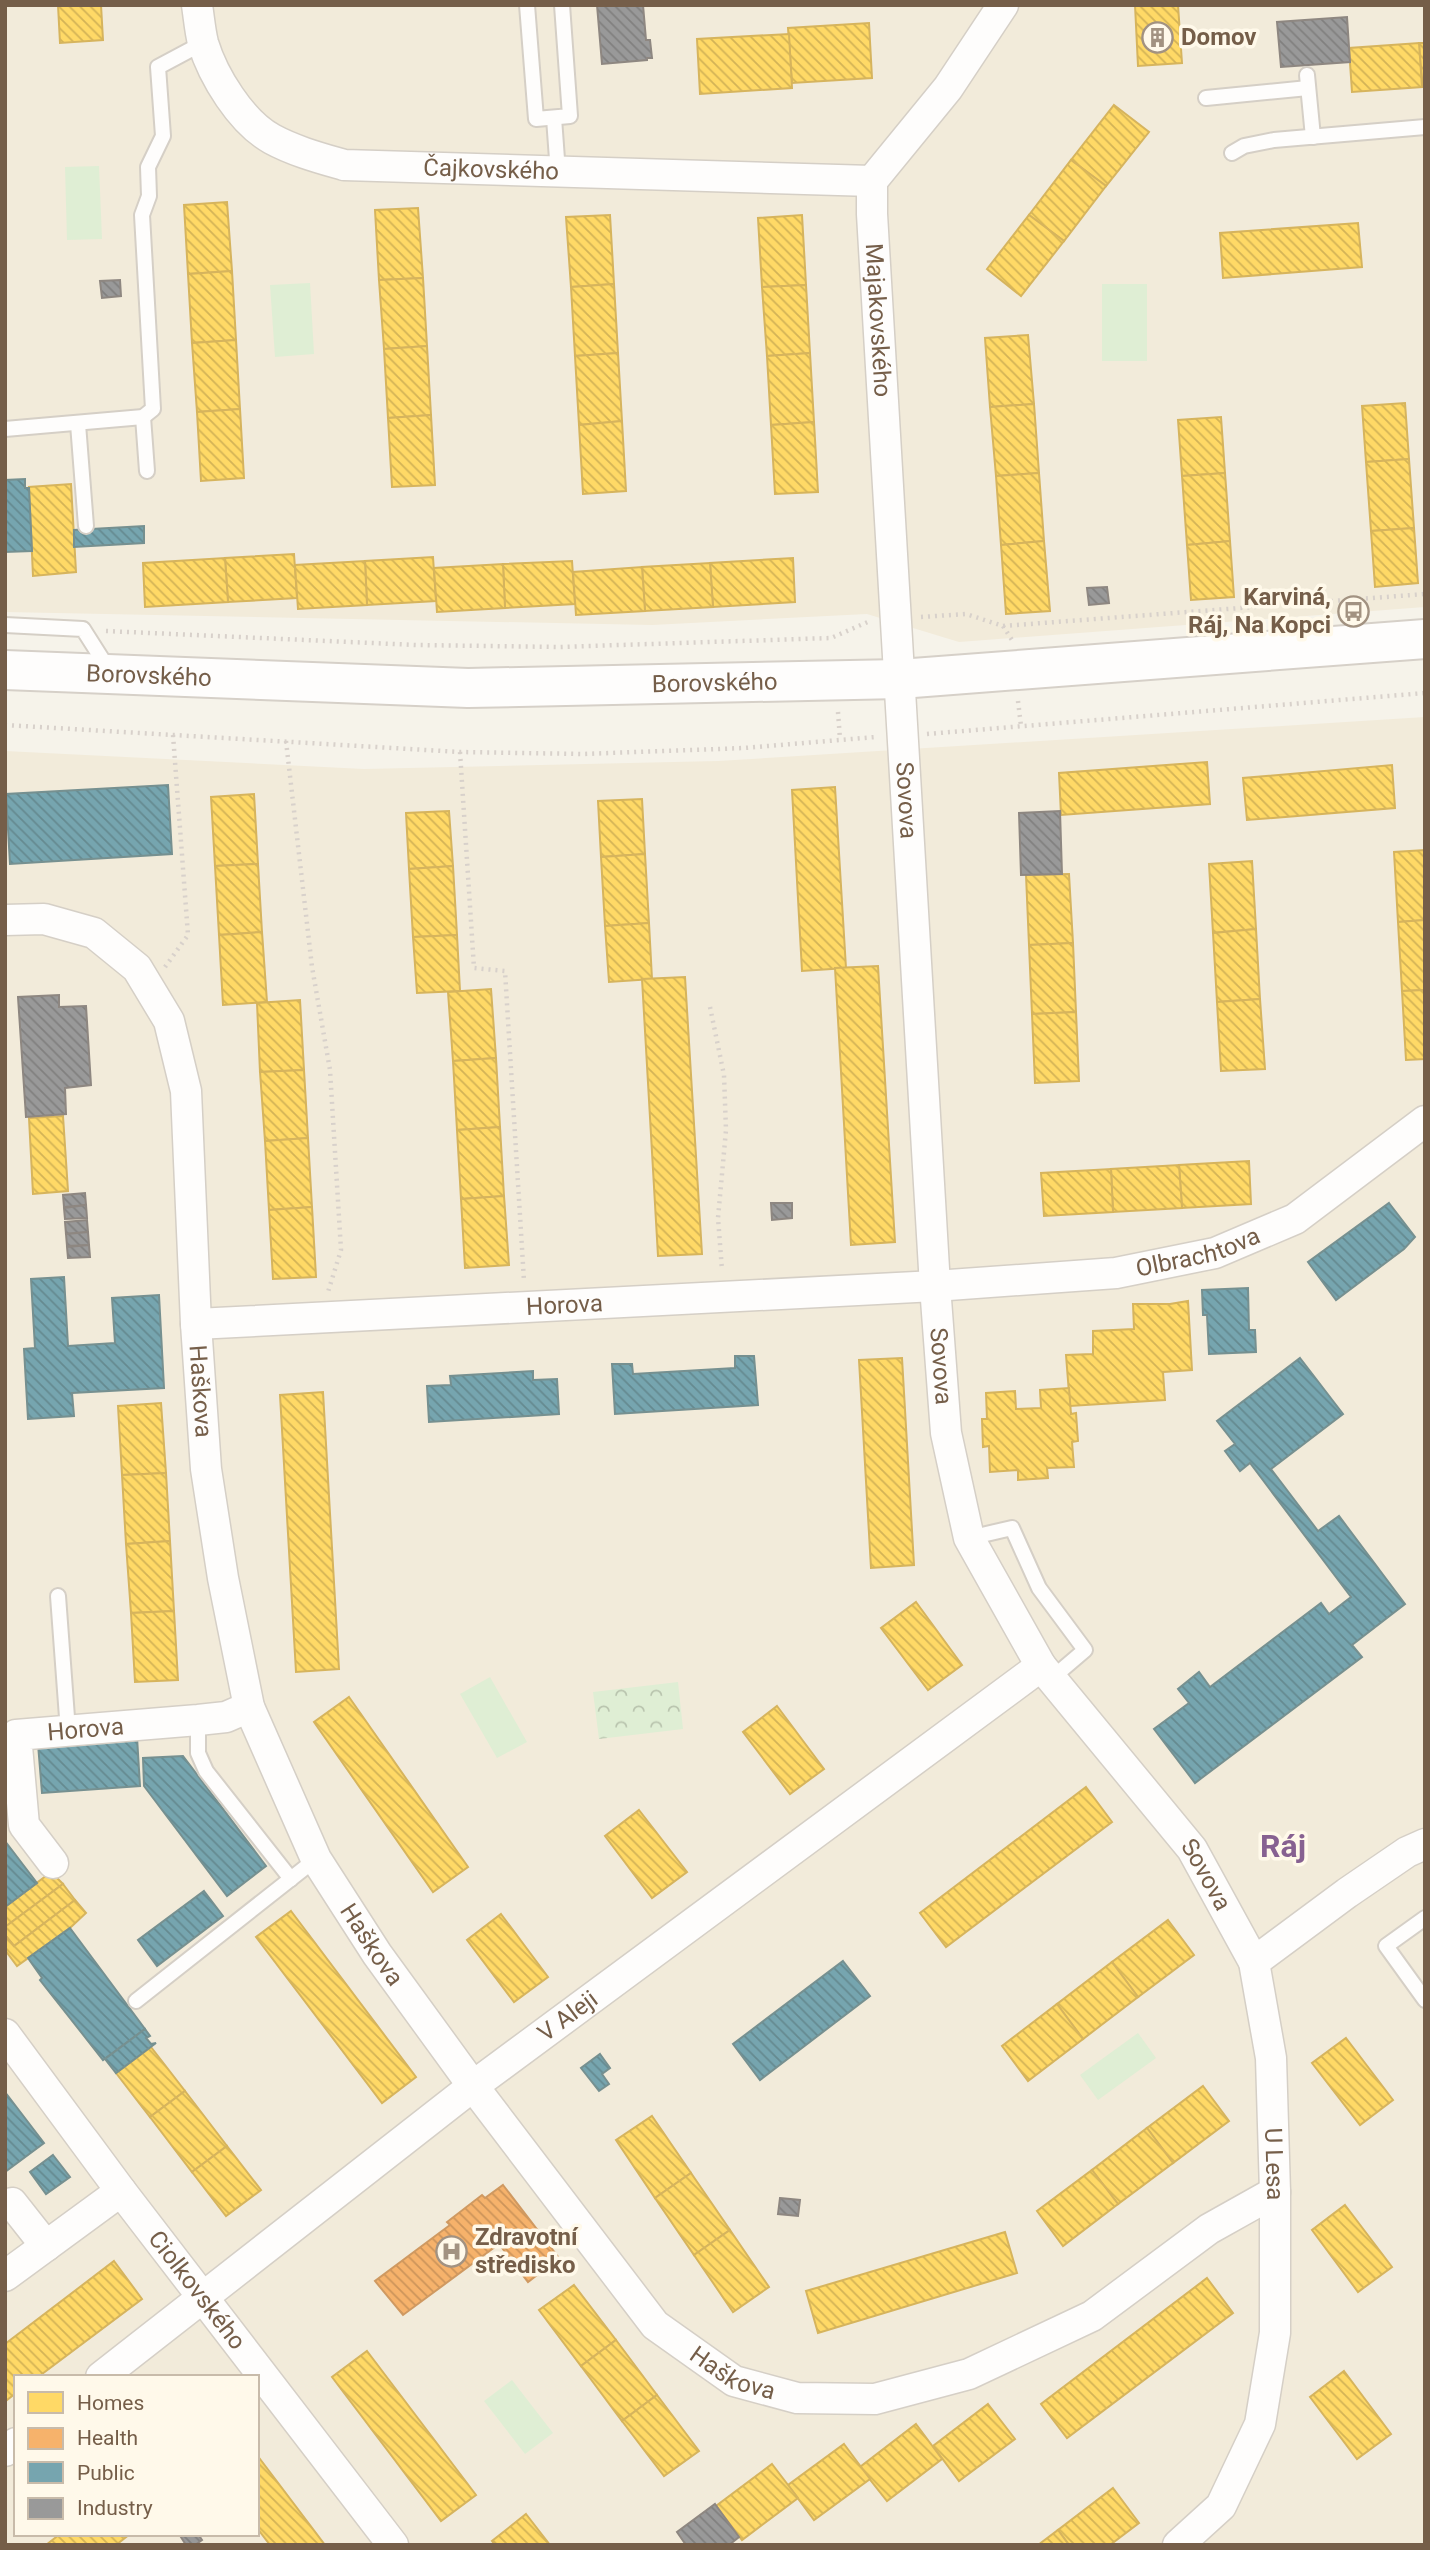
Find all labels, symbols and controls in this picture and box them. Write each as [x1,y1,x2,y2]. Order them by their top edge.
building icon: Domov [1141,20,1175,54]
place label: Domov [1181,23,1256,51]
street label: Čajkovského [423,152,559,186]
street label: Majakovského [860,242,897,398]
place label: Karviná, Ráj, Na Kopci [1188,583,1331,639]
bus stop icon: Karviná, Ráj, Na Kopci [1337,594,1371,628]
street label: Borovského [86,659,212,692]
street label: Borovského [651,668,778,698]
street label: Sovova [890,761,923,840]
street label: Olbrachtova [1133,1222,1264,1283]
street label: Horova [525,1289,604,1321]
street label: Sovova [924,1327,958,1406]
street label: Haškova [183,1344,218,1439]
street label: Horova [46,1712,125,1746]
district label: Ráj [1260,1827,1306,1865]
street label: Sovova [1175,1833,1237,1915]
street label: Haškova [334,1898,409,1991]
street label: V Aleji [532,1985,603,2047]
street label: U Lesa [1259,2127,1289,2200]
place label: Zdravotní středisko [475,2223,579,2279]
street label: Ciolkovského [143,2225,251,2355]
hospital icon: Zdravotní středisko [435,2234,469,2268]
street label: Haškova [685,2340,778,2405]
legend [14,2375,259,2536]
text: Homes [77,2391,144,2415]
text: Health [77,2426,138,2450]
text: Public [77,2461,135,2485]
text: Industry [77,2496,153,2520]

